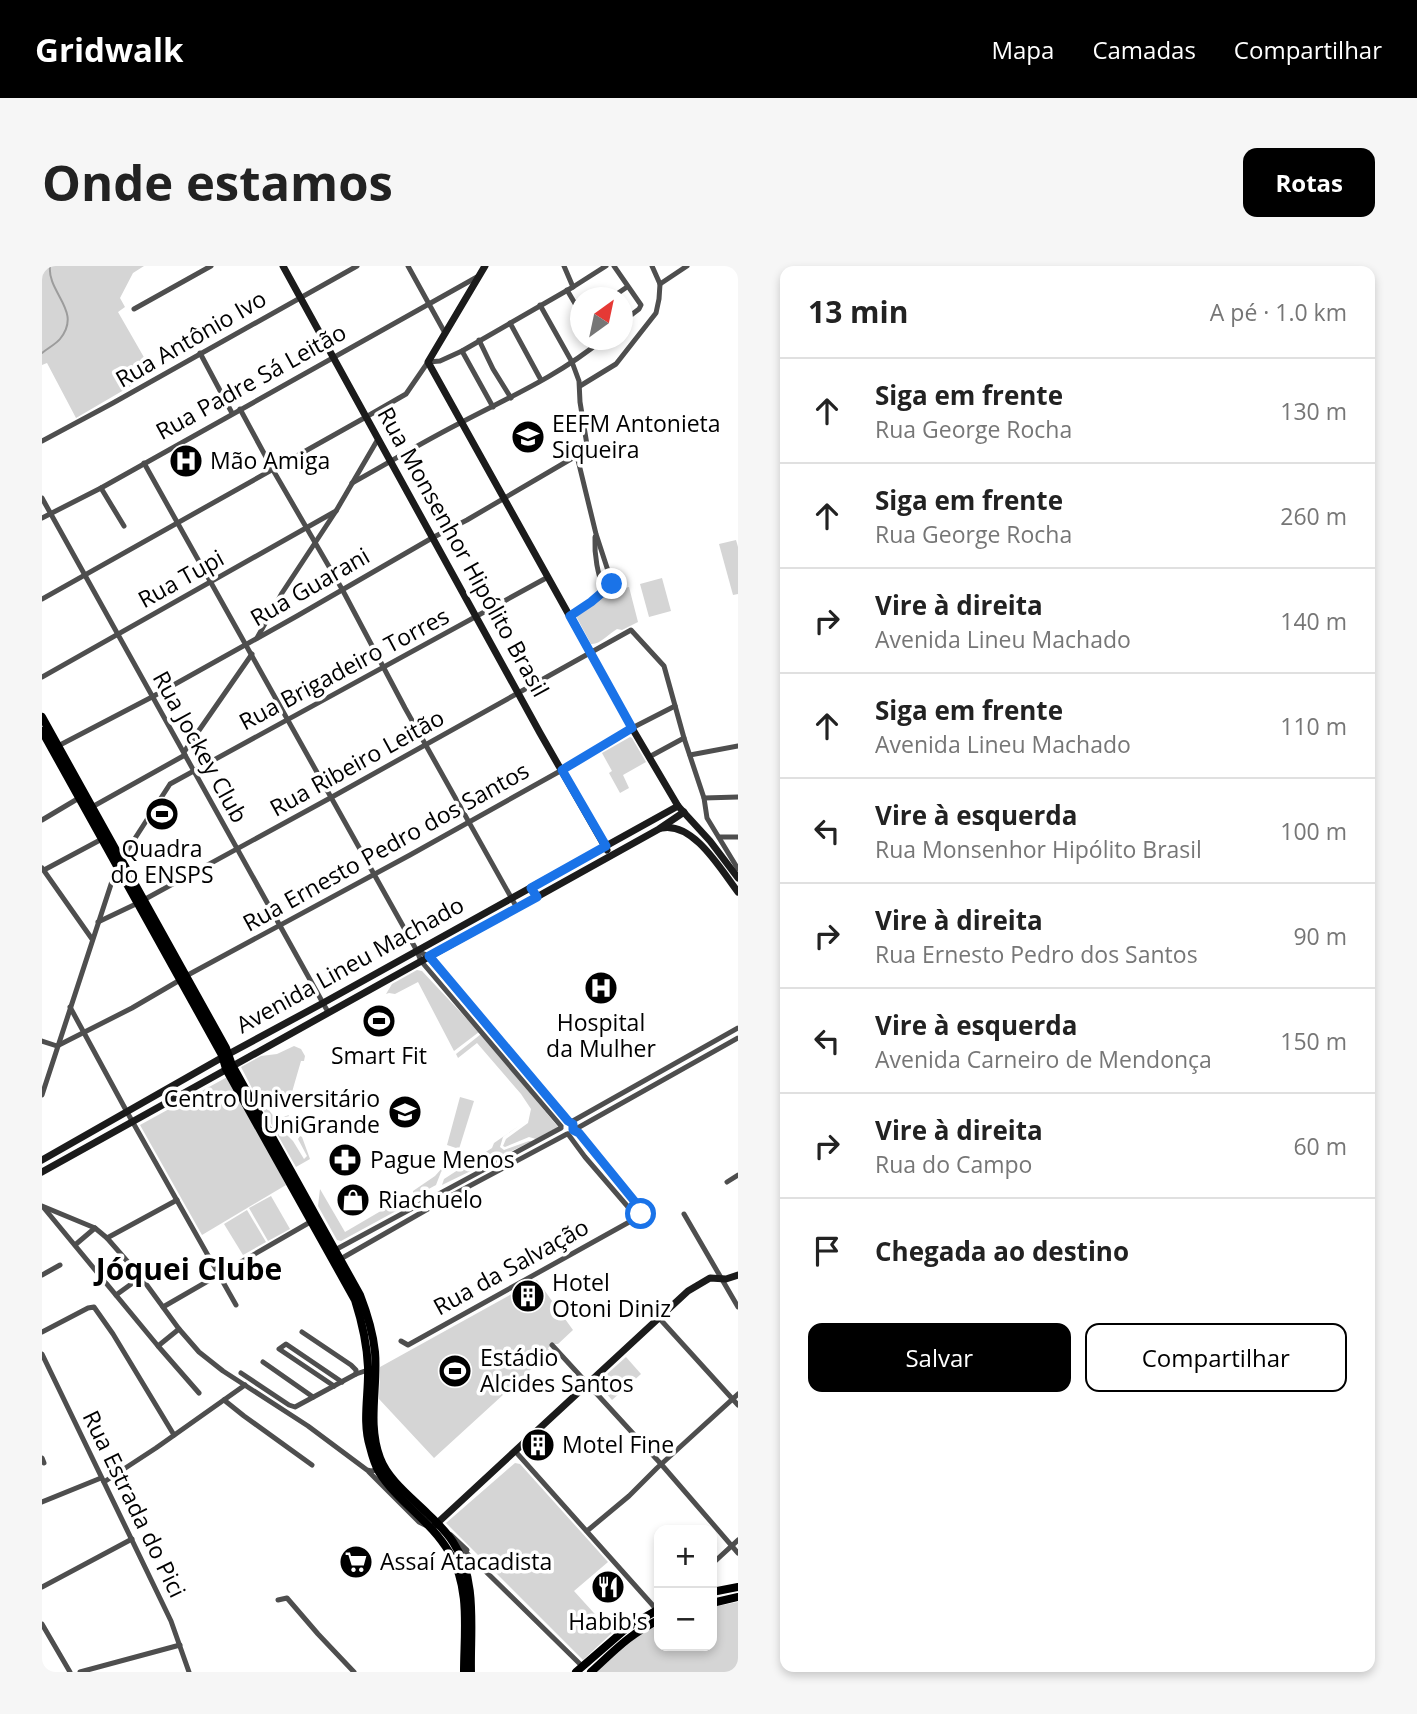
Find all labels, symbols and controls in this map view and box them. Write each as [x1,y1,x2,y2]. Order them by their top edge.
text: Gridwalk [35,27,184,72]
text: Mapa [991,33,1054,66]
text: Camadas [1092,33,1196,66]
text: Compartilhar [1234,33,1382,66]
button: Rotas [1243,148,1375,217]
text: Onde estamos [42,149,393,215]
street label: Rua Antônio Ivo [109,282,272,394]
north arrow [570,287,633,350]
text: 13 min [808,291,908,332]
text: A pé · 1.0 km [1210,296,1347,328]
street label: Rua Padre Sá Leitão [150,316,351,447]
text: Siga em frente [875,377,1063,413]
icon: ahead [808,392,846,430]
text: 130 m [1280,395,1347,427]
street label: Rua Monsenhor Hipólito Brasil [371,401,557,702]
place label: EEFM Antonieta Siqueira [552,407,721,465]
text: Rua George Rocha [875,413,1072,445]
school or university icon: EEFM Antonieta Siqueira [509,418,547,456]
hospital icon: Mão Amiga [167,442,205,480]
place label: Mão Amiga [210,444,330,476]
text: Siga em frente [875,482,1063,518]
icon: ahead [808,497,846,535]
text: 260 m [1280,500,1347,532]
text: Rua George Rocha [875,518,1072,550]
street label: Rua Guarani [244,539,375,633]
street label: Rua Tupi [132,541,229,615]
route end [596,568,627,599]
text: Vire à direita [875,587,1043,623]
street label: Rua Brigadeiro Torres [233,599,454,737]
icon: right [808,602,846,640]
text: 140 m [1280,605,1347,637]
text: Avenida Lineu Machado [875,623,1131,655]
street label: Rua Jockey Club [146,665,256,828]
text: Siga em frente [875,692,1063,728]
street label: Rua Ribeiro Leitão [264,701,449,823]
icon: ahead [808,707,846,745]
text: 110 m [1280,710,1347,742]
text: Avenida Lineu Machado [875,728,1131,760]
street label: Rua Ernesto Pedro dos Santos [237,754,534,938]
sports icon: Quadra do ENSPS [143,795,181,833]
text: Vire à esquerda [875,797,1077,833]
icon: left [808,812,846,850]
text: 100 m [1280,815,1347,847]
place label: Quadra do ENSPS [110,832,214,890]
text: Rua Monsenhor Hipólito Brasil [875,833,1202,865]
street label: Avenida Lineu Machado [230,888,469,1040]
text: Vire à direita [875,902,1043,938]
icon: right [808,917,846,955]
text: 90 m [1293,920,1347,952]
text: Rua Ernesto Pedro dos Santos [875,938,1198,970]
hospital icon: Hospital da Mulher [582,969,620,1007]
sports icon: Smart Fit [360,1002,398,1040]
place label: Hospital da Mulher [546,1006,657,1064]
text: Vire à esquerda [875,1007,1077,1043]
icon: left [808,1022,846,1060]
text: 150 m [1280,1025,1347,1057]
place label: Smart Fit [331,1039,427,1071]
text: Avenida Carneiro de Mendonça [875,1043,1212,1075]
place label: Centro Universitário UniGrande [164,1082,380,1140]
school or university icon: Centro Universitário UniGrande [386,1093,424,1131]
text: Vire à direita [875,1112,1043,1148]
icon: right [808,1127,846,1165]
text: 60 m [1293,1130,1347,1162]
pharmacy icon: Pague Menos [326,1141,364,1179]
place label: Pague Menos [370,1143,515,1175]
text: Rua do Campo [875,1148,1032,1180]
shop icon: Riachuelo [334,1181,372,1219]
place label: Riachuelo [378,1183,483,1215]
route start [625,1198,656,1229]
street label: Rua da Salvação [427,1210,594,1322]
icon: arrive [808,1232,846,1270]
text: Chegada ao destino [875,1233,1129,1269]
district label: Jóquei Clube [93,1248,282,1289]
place label: Hotel Otoni Diniz [552,1266,671,1324]
building icon: Hotel Otoni Diniz [509,1277,547,1315]
button: Salvar [808,1323,1071,1392]
button: Compartilhar [1085,1323,1347,1392]
place label: Estádio Alcides Santos [480,1341,634,1399]
sports icon: Estádio Alcides Santos [436,1352,474,1390]
street label: Rua Estrada do Pici [76,1405,194,1602]
building icon: Motel Fine [519,1426,557,1464]
place label: Motel Fine [562,1428,674,1460]
map controls [654,1525,717,1651]
button: + [654,1525,717,1588]
supermarket icon: Assaí Atacadista [337,1543,375,1581]
place label: Assaí Atacadista [380,1545,552,1577]
restaurant icon: Habib's [589,1568,627,1606]
button: − [654,1588,717,1651]
place label: Habib's [568,1605,648,1637]

